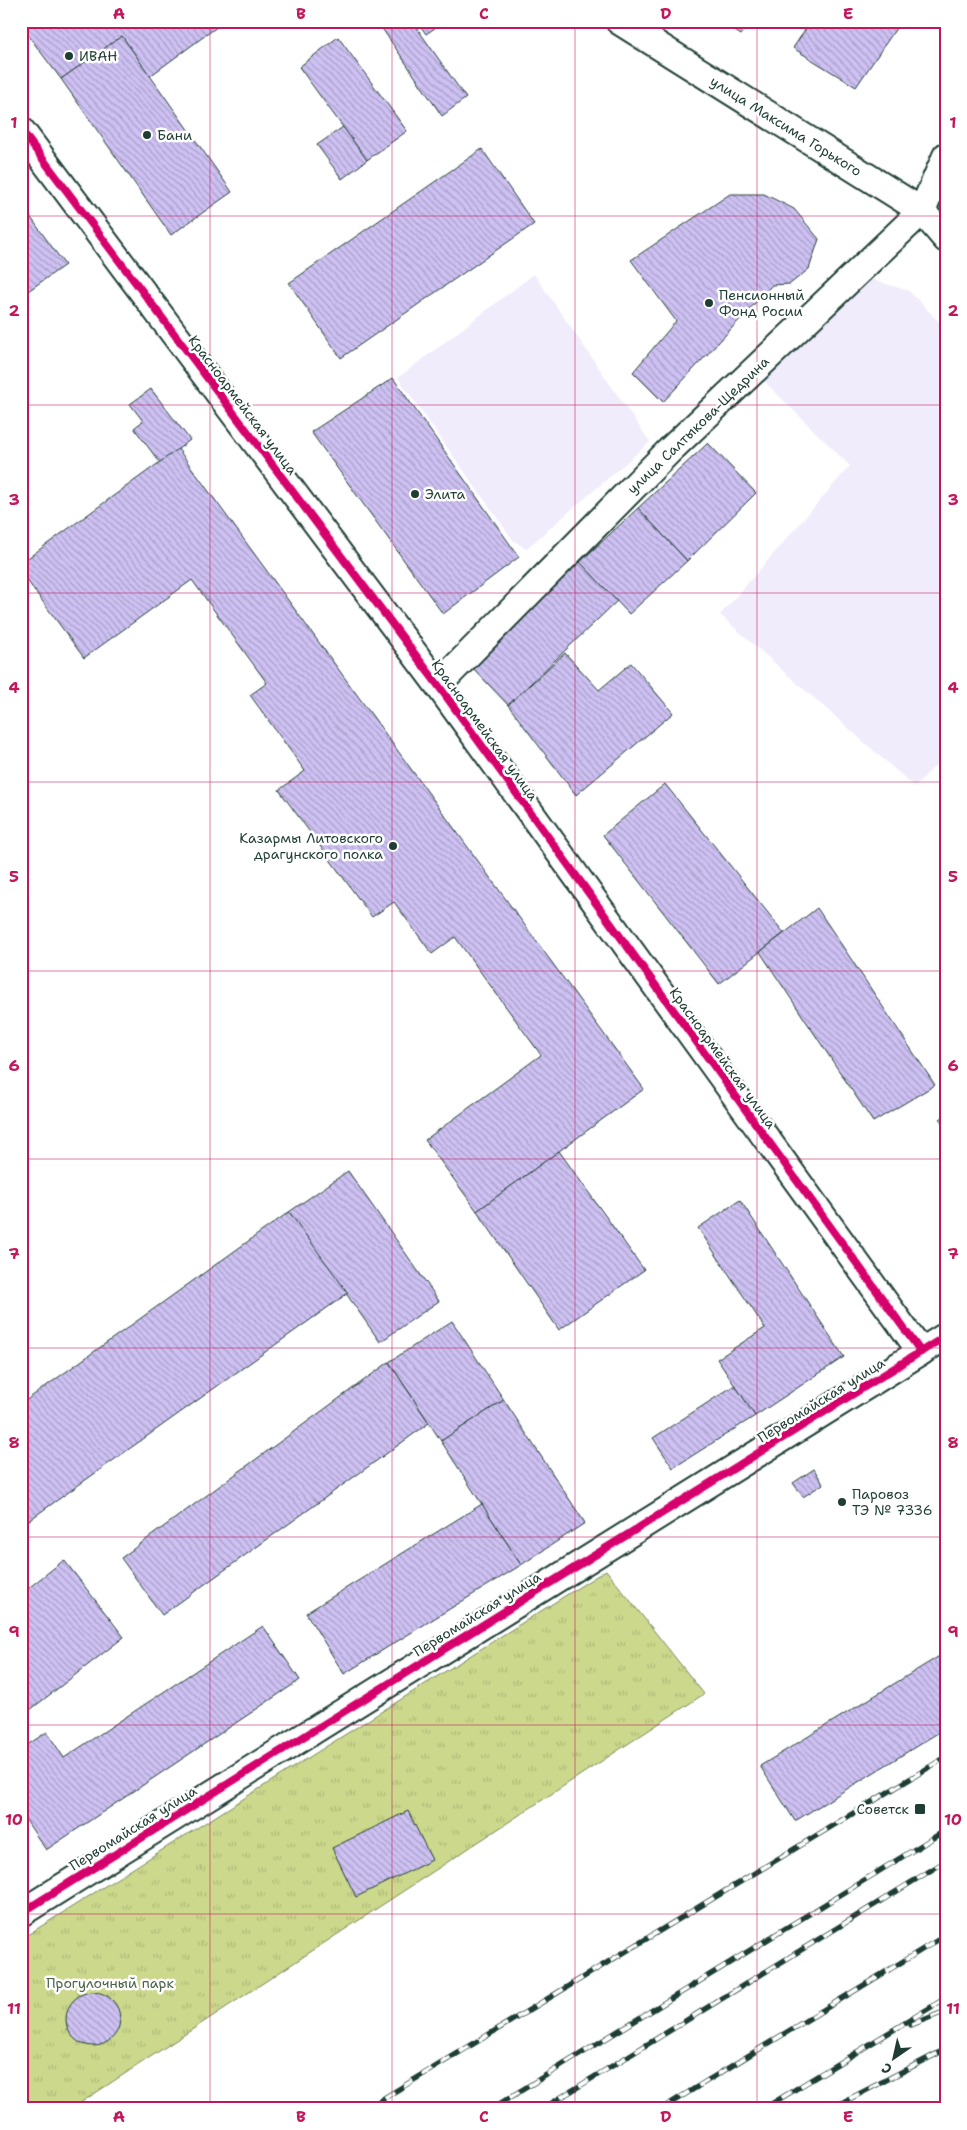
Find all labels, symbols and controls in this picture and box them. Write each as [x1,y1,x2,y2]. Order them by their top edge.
text: A [113,3,125,24]
text: B [296,3,306,24]
text: C [479,3,489,24]
text: D [660,3,672,24]
text: E [843,3,853,24]
place label: ИВАН [79,47,118,65]
marker: ИВАН [63,50,75,62]
street label: улица Максима Горького [707,72,865,180]
text: 1 [10,112,18,133]
text: 1 [949,112,957,133]
place label: Бани [157,126,192,144]
marker: Бани [141,129,153,141]
place label: Пенсионный Фонд Росии [719,286,804,320]
marker: Пенсионный Фонд Росии [703,297,715,309]
text: 2 [8,300,20,321]
text: 2 [947,300,959,321]
street label: Красноармейская улица [185,332,302,479]
street label: улица Салтыкова-Щедрина [623,352,773,498]
place label: Элита [425,485,465,503]
marker: Элита [409,488,421,500]
text: 3 [8,489,20,510]
text: 3 [947,489,959,510]
street label: Красноармейская улица [428,656,542,804]
text: 4 [8,677,20,698]
text: 4 [947,677,959,698]
place label: Казармы Литовского драгунского полка [239,829,383,863]
marker: Казармы Литовского драгунского полка [387,840,399,852]
text: 5 [9,866,19,887]
text: 5 [948,866,958,887]
street label: Красноармейская улица [666,984,780,1132]
text: 6 [8,1055,20,1076]
text: 6 [947,1055,959,1076]
text: 7 [8,1243,20,1264]
text: 7 [947,1243,959,1264]
street label: Первомайская улица [754,1353,888,1447]
text: 8 [8,1432,20,1453]
text: 8 [947,1432,959,1453]
place label: Паровоз ТЭ № 7336 [852,1485,933,1519]
marker: Паровоз ТЭ № 7336 [836,1496,848,1508]
street label: Первомайская улица [410,1567,544,1661]
text: 9 [8,1621,20,1642]
text: 9 [947,1621,959,1642]
street label: Первомайская улица [66,1781,200,1875]
place label: Советск [856,1800,910,1818]
marker: Советск [913,1802,927,1816]
text: 10 [5,1809,23,1830]
text: 10 [944,1809,962,1830]
park label: Прогулочный парк [46,1974,174,1992]
text: 11 [7,1998,21,2019]
text: 11 [946,1998,960,2019]
north arrow [870,2032,920,2082]
text: С [878,2059,895,2079]
text: A [113,2106,125,2127]
text: B [296,2106,306,2127]
text: C [479,2106,489,2127]
text: D [660,2106,672,2127]
text: E [843,2106,853,2127]

